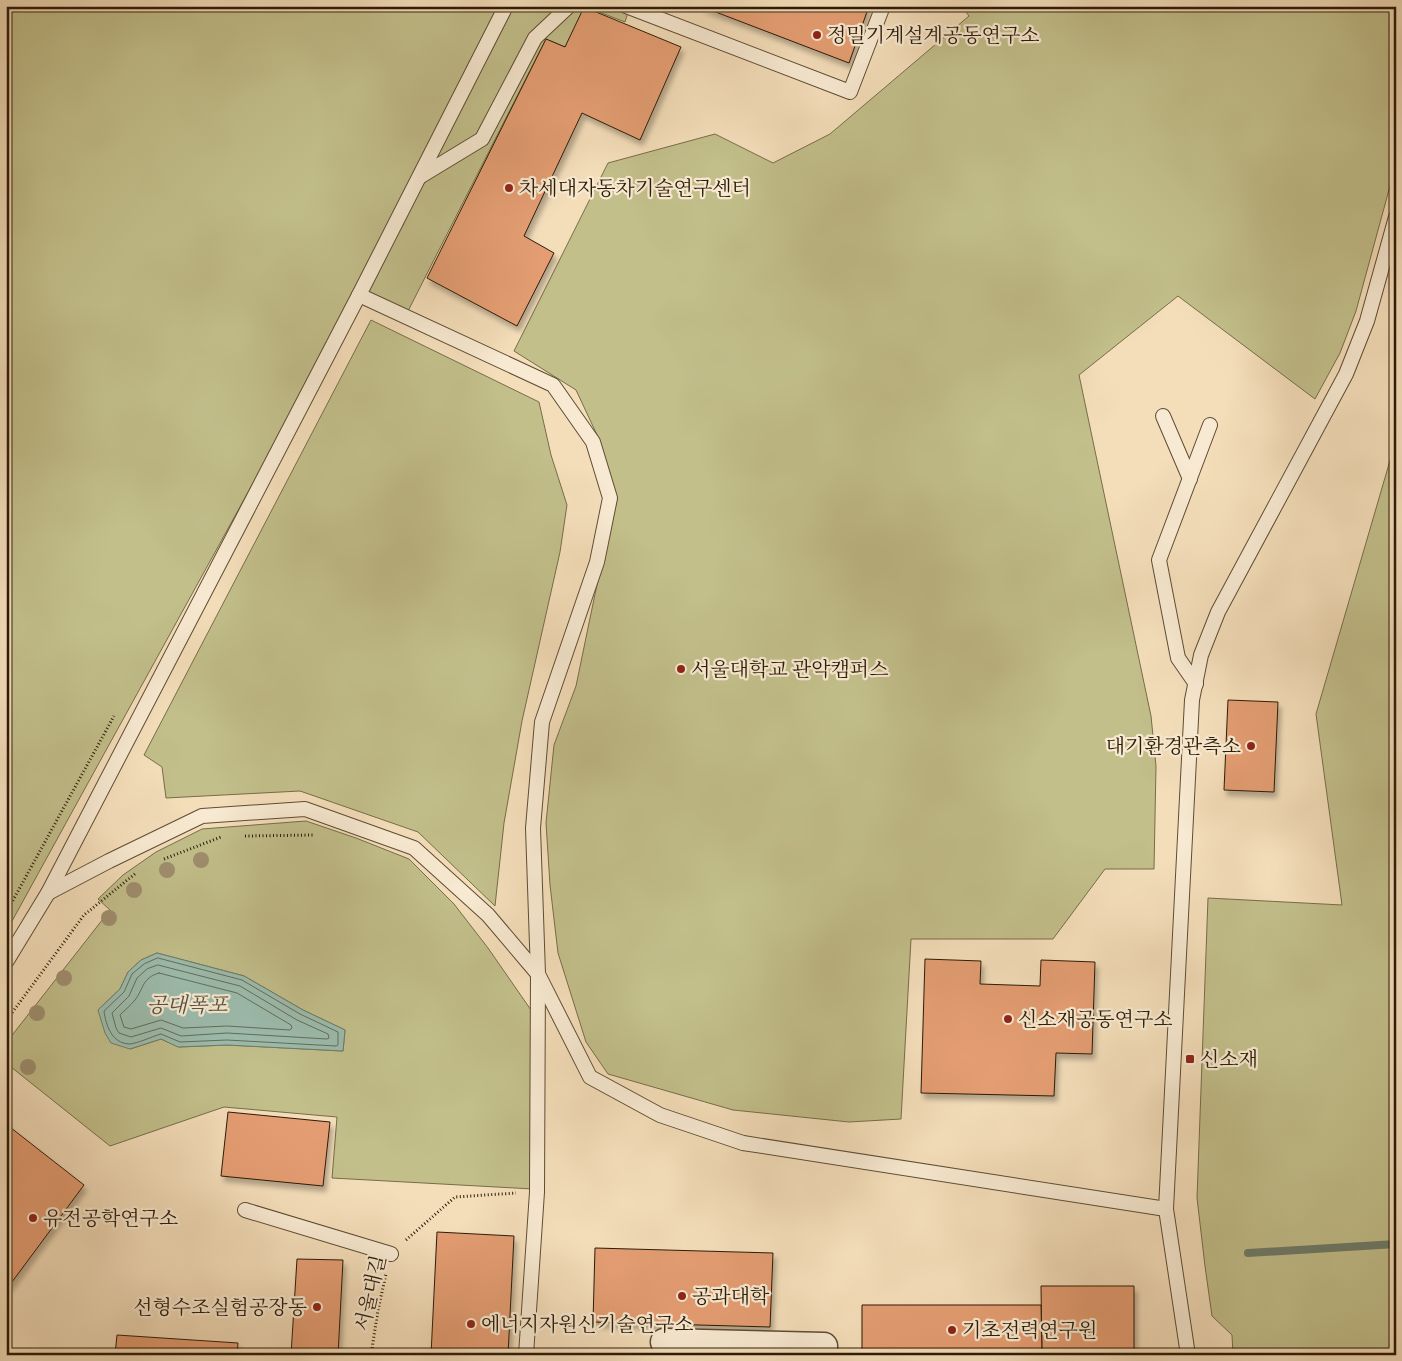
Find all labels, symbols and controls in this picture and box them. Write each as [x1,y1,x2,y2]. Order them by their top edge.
place label: 정밀기계설계공동연구소 [827,24,1040,49]
marker: 정밀기계설계공동연구소 [811,29,823,41]
place label: 차세대자동차기술연구센터 [519,177,751,202]
marker: 차세대자동차기술연구센터 [503,182,515,194]
place label: 서울대학교 관악캠퍼스 [691,658,889,683]
marker: 서울대학교 관악캠퍼스 [675,663,687,675]
place label: 대기환경관측소 [1106,735,1241,760]
marker: 대기환경관측소 [1245,740,1257,752]
water label: 공대폭포 [146,993,229,1019]
place label: 신소재공동연구소 [1018,1008,1173,1033]
marker: 신소재공동연구소 [1002,1013,1014,1025]
place label: 신소재 [1200,1048,1258,1073]
marker: 신소재 [1184,1053,1196,1065]
place label: 유전공학연구소 [43,1207,178,1232]
marker: 유전공학연구소 [27,1212,39,1224]
street label: 서울대길 [351,1253,392,1334]
place label: 공과대학 [692,1285,770,1310]
marker: 공과대학 [676,1290,688,1302]
place label: 선형수조실험공장동 [133,1296,307,1321]
marker: 선형수조실험공장동 [311,1301,323,1313]
place label: 에너지자원신기술연구소 [481,1313,694,1338]
marker: 에너지자원신기술연구소 [465,1318,477,1330]
place label: 기초전력연구원 [962,1319,1097,1344]
marker: 기초전력연구원 [946,1324,958,1336]

